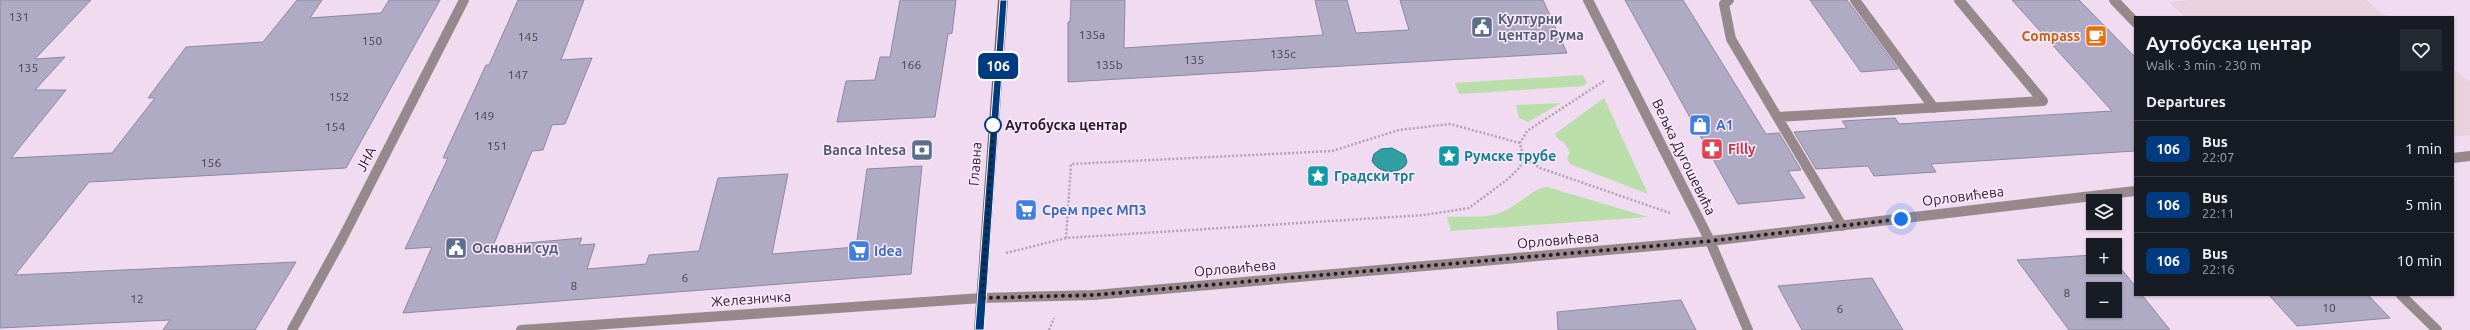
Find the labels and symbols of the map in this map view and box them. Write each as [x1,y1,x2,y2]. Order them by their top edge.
house number: 131 [9,10,29,23]
place label: Културни центар Рума [1498,11,1584,43]
public building icon: Културни центар Рума [1469,14,1495,40]
cafe icon: Compass [2083,23,2109,49]
house number: 135a [1079,28,1105,41]
place label: Compass [2021,28,2080,44]
house number: 145 [518,30,538,43]
house number: 150 [362,34,382,47]
house number: 135c [1270,47,1296,60]
line badge: 106 [975,53,1021,79]
house number: 135 [1184,53,1204,66]
house number: 166 [901,58,921,71]
house number: 135b [1095,58,1123,71]
house number: 135 [18,61,38,74]
house number: 147 [508,68,528,81]
house number: 152 [329,90,349,103]
street label: Вељка Дугошевића [1649,96,1719,218]
house number: 149 [474,109,494,122]
shop icon: A1 [1687,112,1713,138]
marker: Аутобуска центар [984,116,1002,134]
place label: Аутобуска центар [1005,117,1127,133]
place label: A1 [1716,117,1734,133]
house number: 154 [325,120,345,133]
pharmacy icon: Filly [1699,136,1725,162]
bank icon: Banca Intesa [909,137,935,163]
house number: 151 [487,139,507,152]
street label: Главна [965,141,985,187]
place label: Filly [1728,141,1756,157]
place label: Banca Intesa [823,142,906,158]
place icon: Румске трубе [1436,143,1462,169]
street label: ЈНА [353,144,379,174]
place label: Румске трубе [1464,148,1556,164]
house number: 156 [201,156,221,169]
place icon: Градски трг [1305,163,1331,189]
place label: Градски трг [1334,168,1415,184]
street label: Орловићева [1921,183,2005,209]
supermarket icon: Срем прес МП3 [1013,197,1039,223]
place label: Срем прес МП3 [1042,202,1147,218]
your location [1891,209,1911,229]
street label: Орловићева [1516,228,1600,252]
public building icon: Основни суд [443,235,469,261]
supermarket icon: Idea [846,238,872,264]
place label: Основни суд [472,240,558,256]
place label: Idea [874,243,902,259]
street label: Орловићева [1193,256,1277,280]
house number: 6 [682,271,689,284]
house number: 8 [571,279,578,292]
house number: 8 [2064,286,2071,299]
street label: Железничка [710,288,792,310]
house number: 12 [130,292,144,305]
house number: 10 [2322,301,2336,314]
house number: 6 [1837,302,1844,315]

